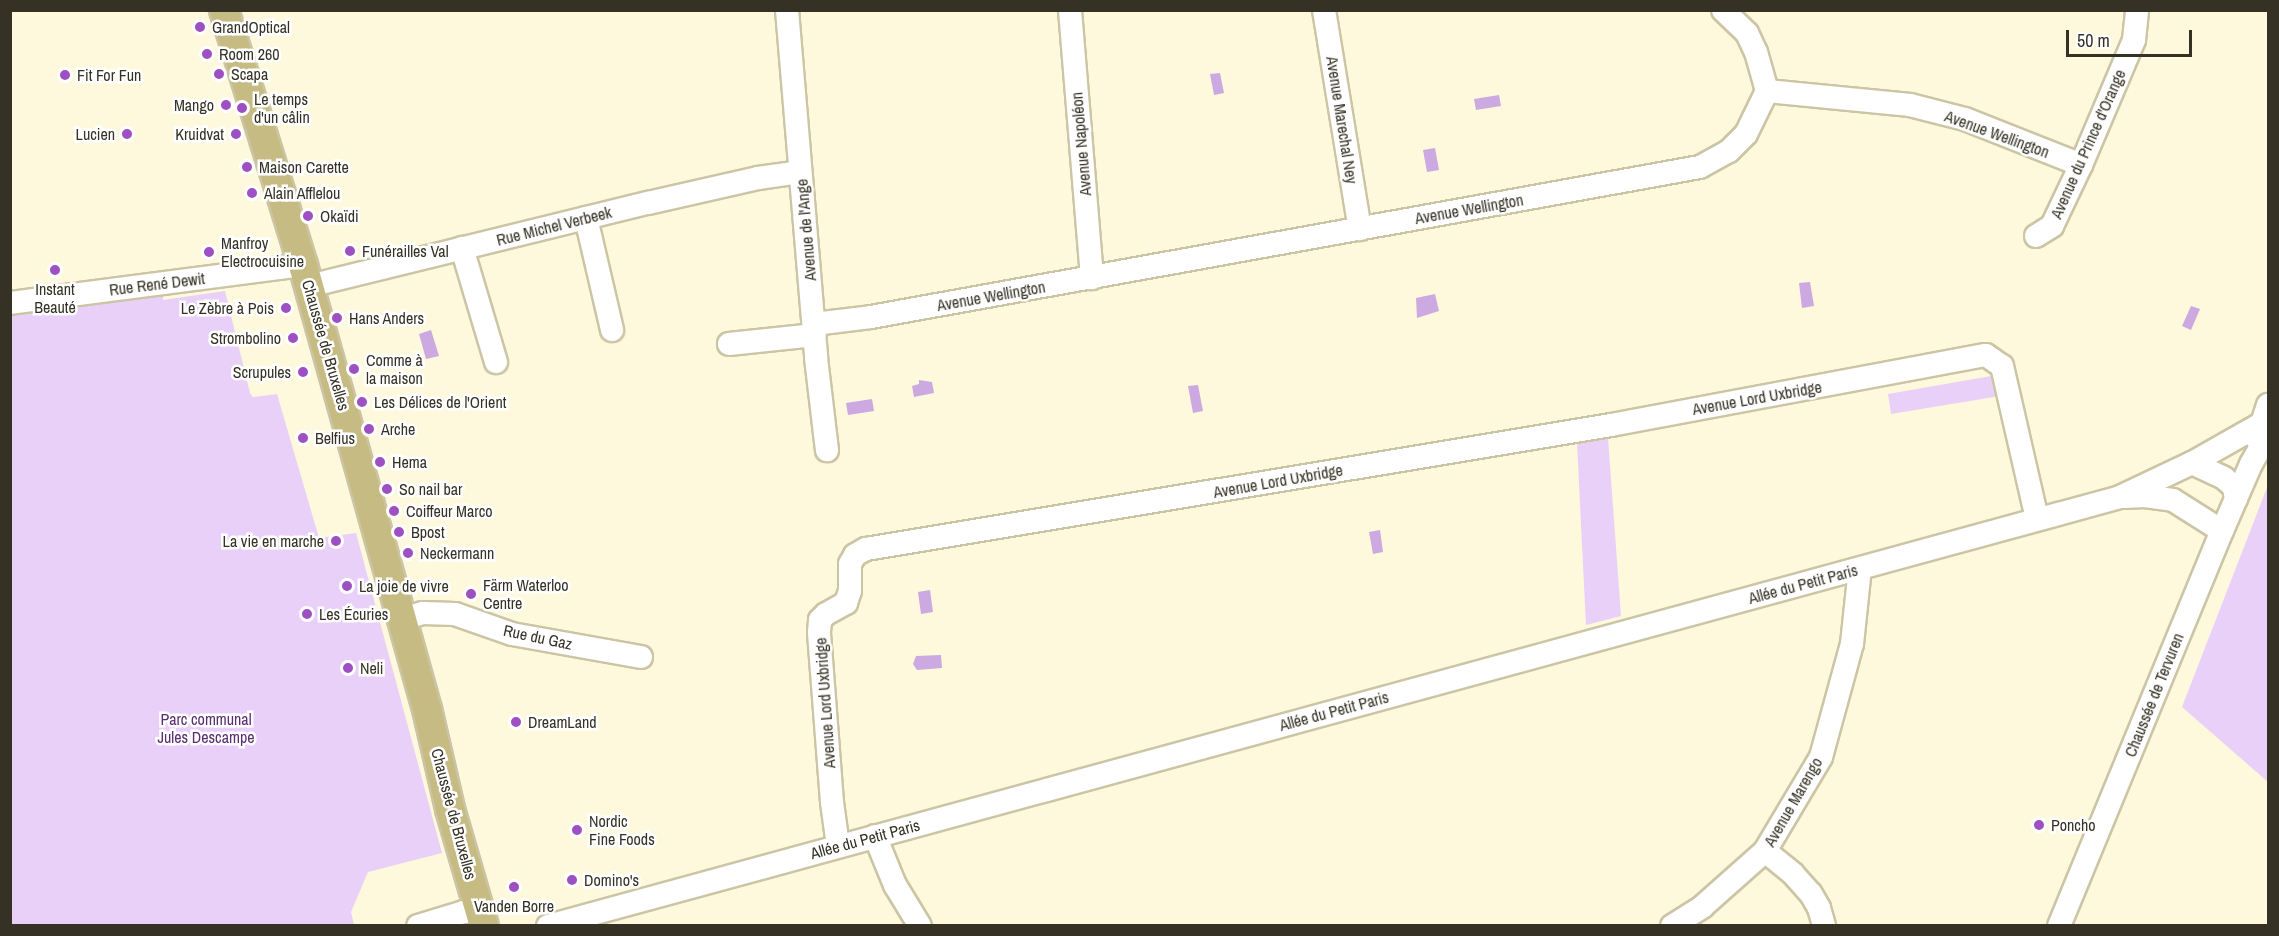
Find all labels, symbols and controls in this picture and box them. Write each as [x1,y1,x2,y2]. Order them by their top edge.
place label: GrandOptical [212,17,290,37]
scale bar [2069,18,2195,56]
marker: GrandOptical [193,20,207,34]
text: 50 m [2077,28,2110,53]
place label: Room 260 [219,44,280,64]
marker: Room 260 [200,47,214,61]
street label: Avenue Marechal Ney [1322,55,1362,185]
place label: Scapa [231,64,268,84]
place label: Fit For Fun [77,65,141,85]
street label: Avenue du Prince d'Orange [2046,66,2130,222]
marker: Scapa [212,67,226,81]
marker: Fit For Fun [58,68,72,82]
place label: Le temps d'un câlin [254,89,310,127]
street label: Avenue Napoléon [1067,91,1095,197]
place label: Mango [174,95,214,115]
marker: Mango [219,98,233,112]
marker: Le temps d'un câlin [235,101,249,115]
street label: Avenue Wellington [1942,106,2052,162]
place label: Lucien [76,124,115,144]
place label: Kruidvat [175,124,224,144]
marker: Lucien [120,127,134,141]
marker: Kruidvat [229,127,243,141]
place label: Maison Carette [259,157,349,177]
marker: Maison Carette [240,160,254,174]
street label: Avenue de l'Ange [792,178,820,282]
place label: Alain Afflelou [264,183,341,203]
marker: Alain Afflelou [245,186,259,200]
street label: Avenue Wellington [1413,190,1525,228]
street label: Rue Michel Verbeek [494,202,614,250]
place label: Okaïdi [320,206,359,226]
marker: Okaïdi [301,209,315,223]
place label: Manfroy Electrocuisine [221,233,304,271]
place label: Funérailles Val [362,241,449,261]
marker: Funérailles Val [343,244,357,258]
marker: Manfroy Electrocuisine [202,245,216,259]
marker: Instant Beauté [48,263,62,277]
street label: Rue René Dewit [108,269,206,299]
street label: Avenue Wellington [935,277,1047,315]
street label: Chaussée de Bruxelles [298,278,354,412]
place label: Instant Beauté [34,279,76,317]
place label: Le Zèbre à Pois [181,298,274,318]
marker: Le Zèbre à Pois [279,301,293,315]
place label: Hans Anders [349,308,425,328]
marker: Hans Anders [330,311,344,325]
place label: Strombolino [210,328,281,348]
marker: Strombolino [286,331,300,345]
place label: Comme à la maison [366,350,423,388]
place label: Scrupules [233,362,291,382]
marker: Comme à la maison [347,362,361,376]
marker: Scrupules [296,365,310,379]
street label: Avenue Lord Uxbridge [1691,377,1823,419]
place label: Les Délices de l'Orient [374,392,506,412]
marker: Les Délices de l'Orient [355,395,369,409]
place label: Arche [381,419,415,439]
marker: Arche [362,422,376,436]
place label: Belfius [315,428,355,448]
marker: Belfius [296,431,310,445]
place label: Hema [392,452,427,472]
marker: Hema [373,455,387,469]
street label: Avenue Lord Uxbridge [1212,460,1344,502]
place label: So nail bar [399,479,462,499]
marker: So nail bar [380,482,394,496]
place label: Coiffeur Marco [406,501,493,521]
marker: Coiffeur Marco [387,504,401,518]
place label: Bpost [411,522,445,542]
marker: Bpost [392,525,406,539]
place label: La vie en marche [223,531,324,551]
marker: La vie en marche [329,534,343,548]
place label: Neckermann [420,543,494,563]
marker: Neckermann [401,546,415,560]
street label: Allée du Petit Paris [1746,560,1860,608]
place label: Färm Waterloo Centre [483,575,569,613]
place label: La joie de vivre [359,576,449,596]
marker: La joie de vivre [340,579,354,593]
marker: Färm Waterloo Centre [464,587,478,601]
place label: Les Écuries [319,604,388,624]
marker: Les Écuries [300,607,314,621]
street label: Rue du Gaz [502,620,574,654]
street label: Chaussée de Tervuren [2120,630,2188,760]
street label: Avenue Lord Uxbridge [811,637,839,769]
place label: Neli [360,658,383,678]
marker: Neli [341,661,355,675]
street label: Allée du Petit Paris [1277,687,1391,735]
park label: Parc communal Jules Descampe [158,709,254,747]
place label: DreamLand [528,712,597,732]
marker: DreamLand [509,715,523,729]
street label: Chaussée de Bruxelles [427,746,481,882]
street label: Avenue Marengo [1760,754,1826,850]
place label: Nordic Fine Foods [589,811,655,849]
street label: Allée du Petit Paris [808,815,922,863]
place label: Poncho [2051,815,2095,835]
marker: Poncho [2032,818,2046,832]
marker: Nordic Fine Foods [570,823,584,837]
place label: Domino's [584,870,639,890]
marker: Domino's [565,873,579,887]
marker: Vanden Borre [507,880,521,894]
place label: Vanden Borre [474,896,554,916]

